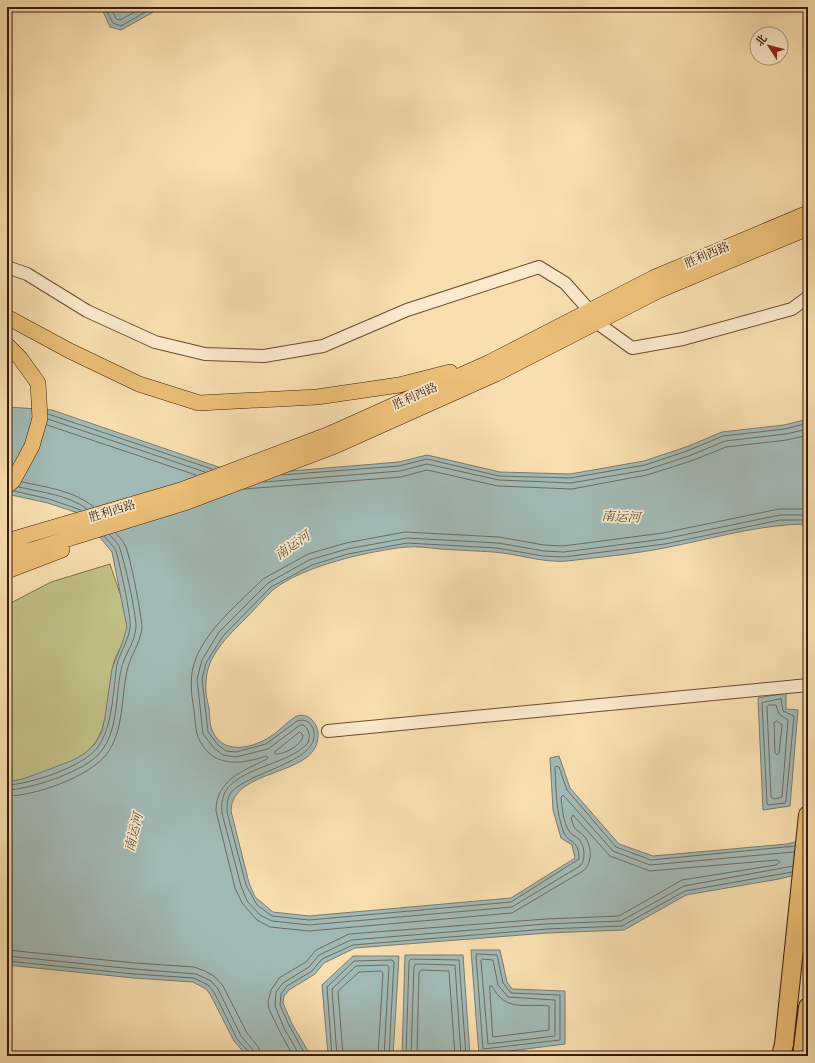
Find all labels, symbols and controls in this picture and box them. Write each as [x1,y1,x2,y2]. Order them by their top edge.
north arrow [749,26,789,66]
text: 北 [753,32,770,49]
street label: 胜利西路 [682,239,732,271]
street label: 胜利西路 [390,380,440,412]
street label: 胜利西路 [87,497,137,525]
water label: 南运河 [601,508,643,526]
water label: 南运河 [272,527,315,564]
water label: 南运河 [121,809,147,853]

